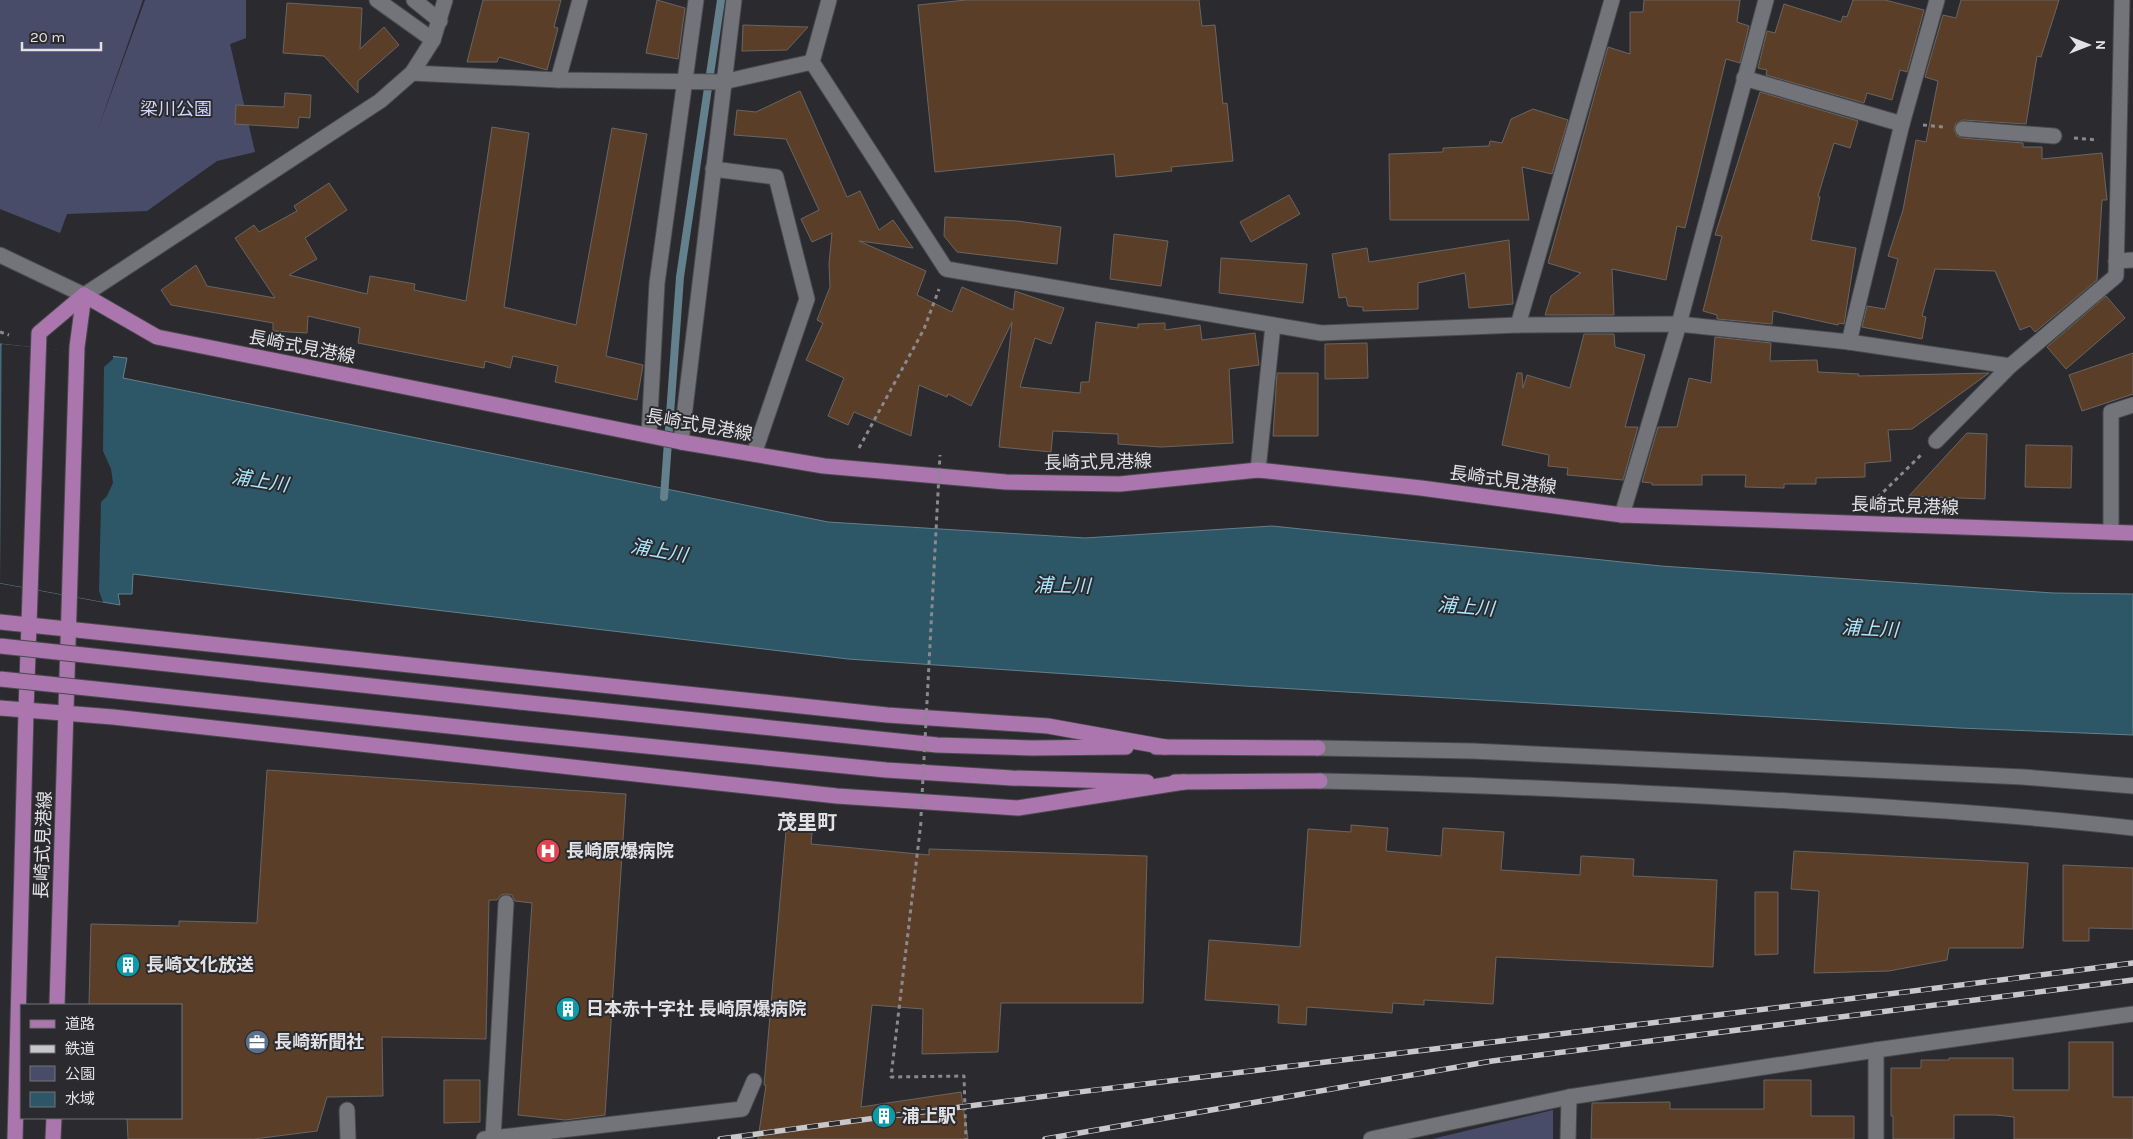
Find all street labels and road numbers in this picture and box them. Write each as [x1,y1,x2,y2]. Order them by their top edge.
street label: 長崎式見港線 [247,326,357,368]
street label: 長崎式見港線 [644,405,754,445]
street label: 長崎式見港線 [1044,450,1152,474]
street label: 長崎式見港線 [1448,462,1558,498]
street label: 長崎式見港線 [1851,493,1959,519]
street label: 長崎式見港線 [30,791,56,899]

